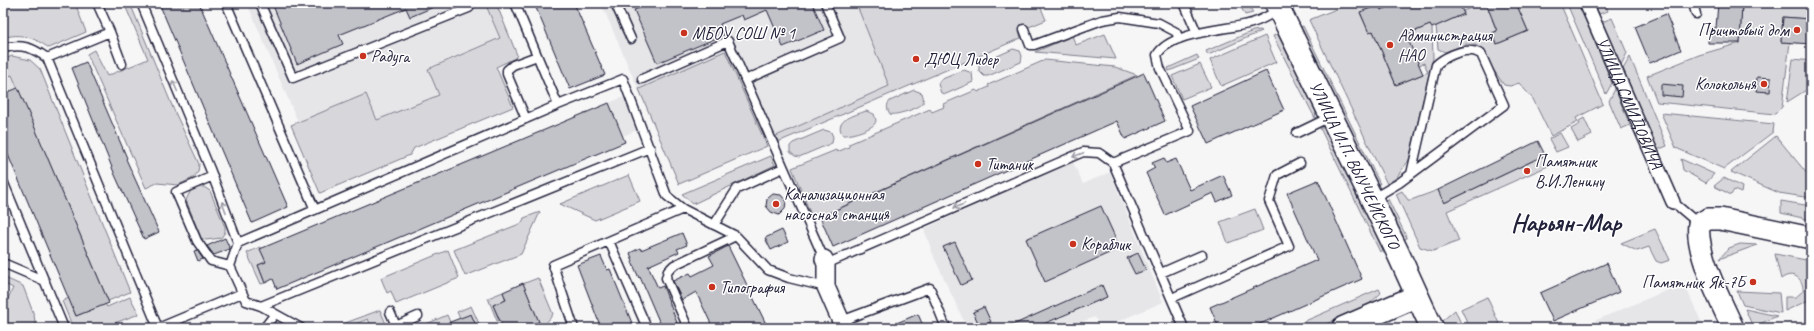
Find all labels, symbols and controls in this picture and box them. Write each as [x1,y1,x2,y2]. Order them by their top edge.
place label: Причтовый дом [1698,20,1790,41]
place label: МБОУ СОШ № 1 [692,23,796,44]
place label: Администрация НАО [1398,25,1493,66]
marker: Причтовый дом [1792,25,1802,35]
marker: МБОУ СОШ № 1 [679,28,689,38]
street label: УЛИЦА СМИДОВИЧА [1592,34,1668,173]
marker: Администрация НАО [1385,40,1395,50]
place label: Радуга [371,46,411,67]
place label: ДЮЦ Лидер [924,49,1000,70]
marker: Радуга [358,51,368,61]
marker: ДЮЦ Лидер [911,54,921,64]
place label: Колокольня [1695,74,1757,95]
street label: УЛИЦА И.П. ВЫУЧЕЙСКОГО [1305,78,1405,253]
marker: Колокольня [1759,79,1769,89]
one-way arrow [171,81,179,93]
one-way arrow [1072,151,1084,159]
place label: Памятник В.И.Ленину [1535,151,1605,192]
place label: Титаник [986,154,1035,175]
marker: Титаник [973,159,983,169]
marker: Памятник В.И.Ленину [1522,166,1532,176]
place label: Канализационная насосная станция [784,184,890,225]
marker: Канализационная насосная станция [771,199,781,209]
one-way arrow [220,201,228,213]
one-way arrow [953,203,965,210]
district label: Нарьян-Мар [1511,207,1623,239]
place label: Кораблик [1081,234,1132,255]
marker: Кораблик [1068,239,1078,249]
place label: Памятник Як-7Б [1642,272,1748,293]
place label: Типография [720,277,786,298]
marker: Памятник Як-7Б [1748,277,1758,287]
marker: Типография [707,282,717,292]

